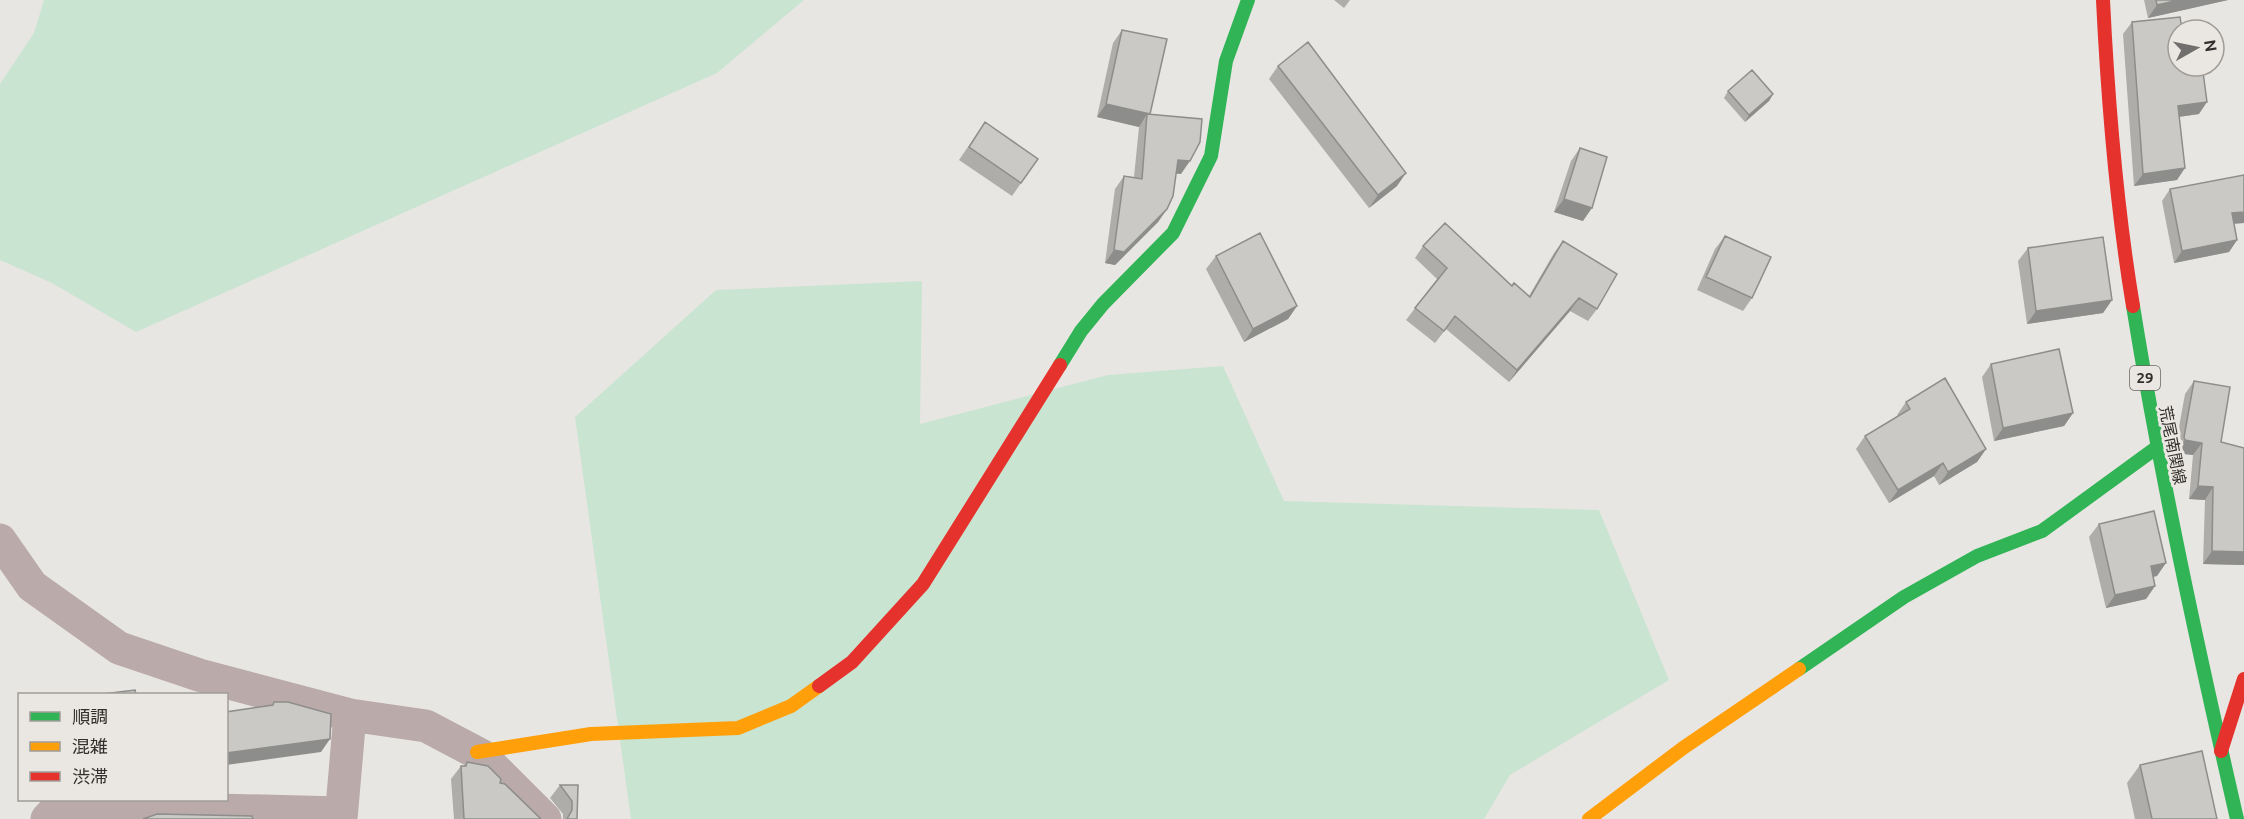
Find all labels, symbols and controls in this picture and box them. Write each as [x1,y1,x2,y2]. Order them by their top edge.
north arrow [2166,18,2226,78]
text: N [2201,38,2221,53]
road number: 29 [2130,366,2160,390]
street label: 荒尾南関線 [2157,404,2189,486]
legend [18,693,228,801]
text: 順調 [72,706,108,726]
text: 混雑 [72,736,108,756]
text: 渋滞 [72,766,108,786]

